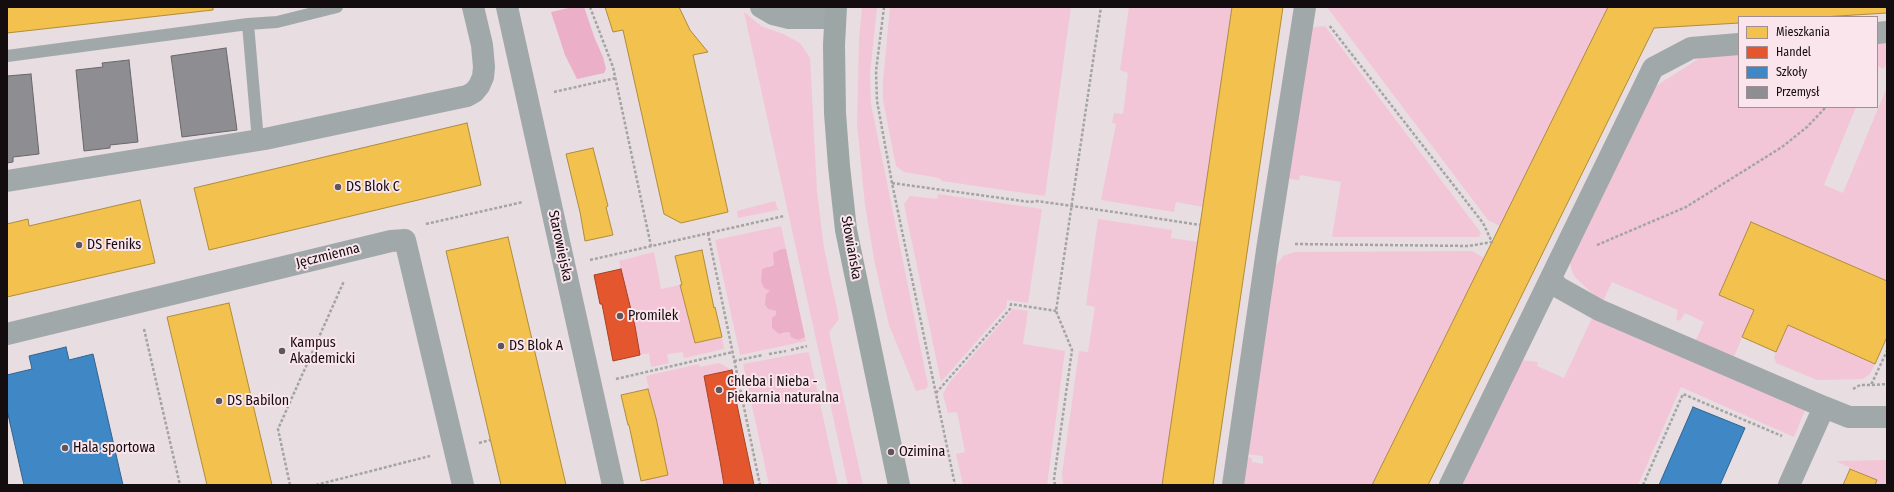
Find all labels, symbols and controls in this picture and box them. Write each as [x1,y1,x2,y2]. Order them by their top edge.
legend [1738,16,1878,108]
text: Mieszkania [1776,25,1830,39]
text: Handel [1776,45,1811,59]
text: Szkoły [1776,65,1807,79]
text: Przemysł [1776,85,1820,99]
place label: DS Blok C [346,179,400,195]
marker: DS Blok C [333,182,343,192]
street label: Starowiejska [544,209,576,283]
street label: Słowiańska [837,215,865,281]
place label: DS Feniks [87,237,141,253]
marker: DS Feniks [74,240,84,250]
street label: Jęczmienna [294,240,362,272]
place label: Promilek [628,308,678,324]
marker: Promilek [615,311,625,321]
place label: Kampus Akademicki [290,335,355,368]
place label: DS Blok A [509,338,563,354]
marker: DS Blok A [496,341,506,351]
marker: Kampus Akademicki [277,346,287,356]
place label: Chleba i Nieba - Piekarnia naturalna [727,374,839,406]
marker: Chleba i Nieba - Piekarnia naturalna [714,385,724,395]
place label: DS Babilon [227,393,289,409]
marker: DS Babilon [214,396,224,406]
place label: Hala sportowa [73,440,155,456]
marker: Hala sportowa [60,443,70,453]
place label: Ozimina [899,444,945,460]
marker: Ozimina [886,447,896,457]

